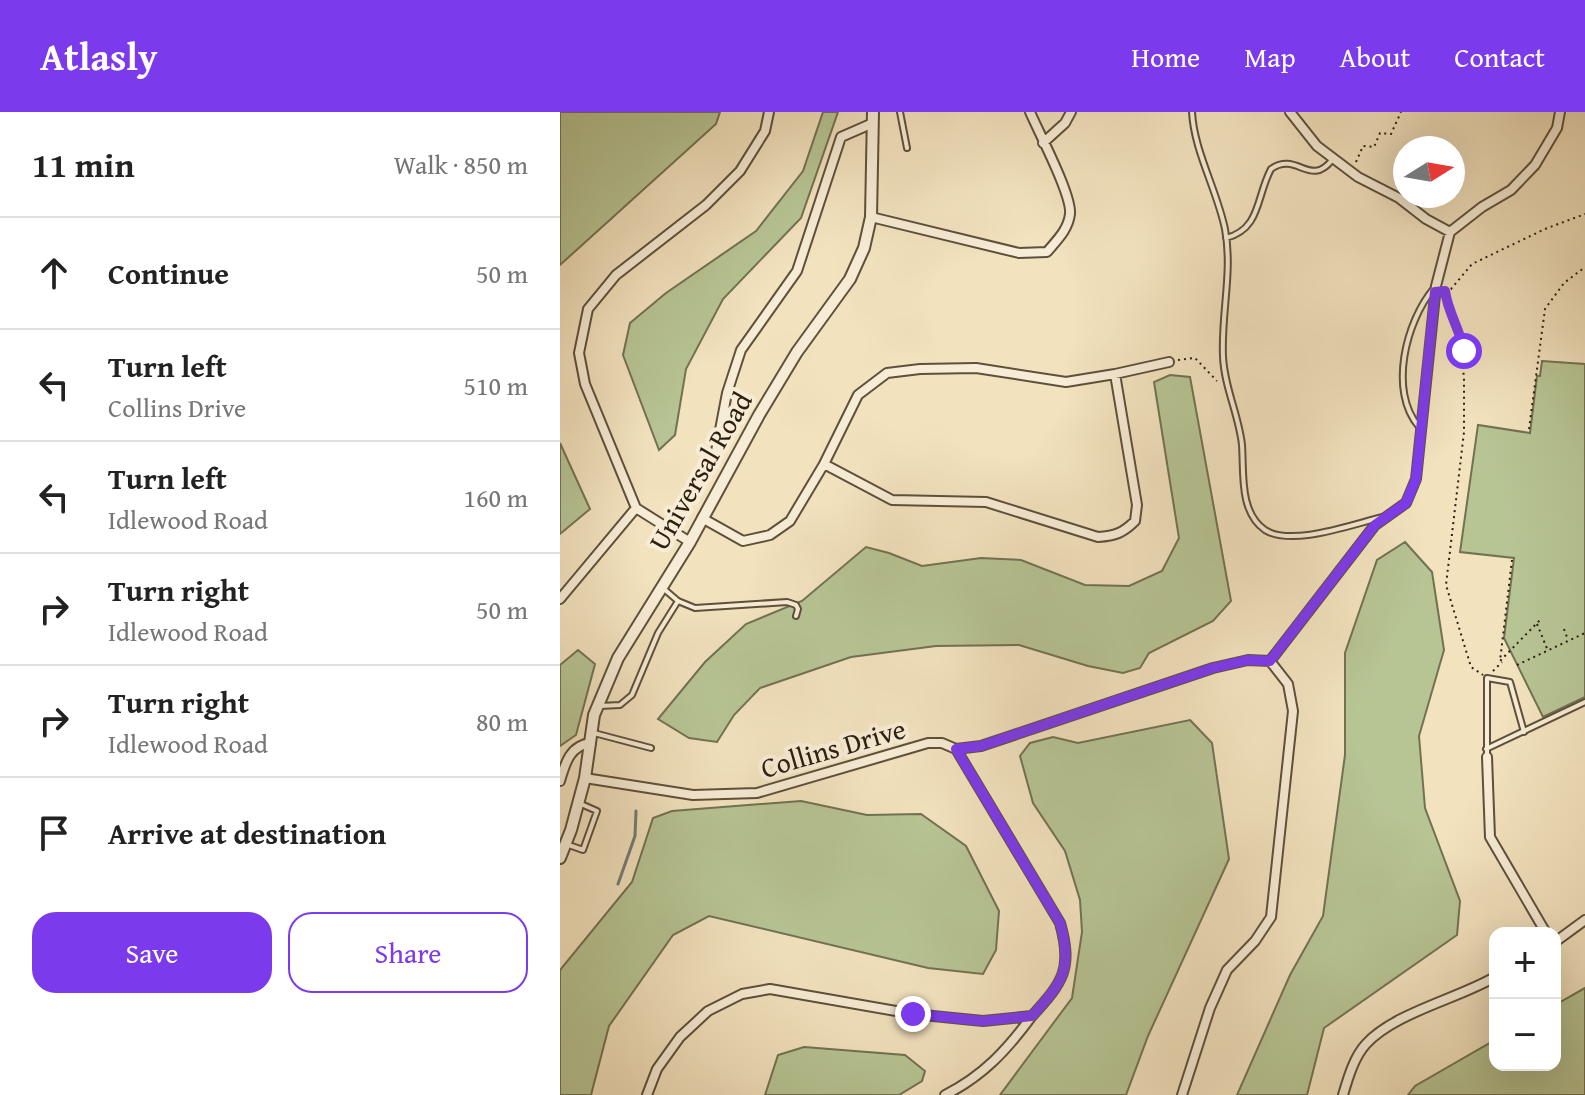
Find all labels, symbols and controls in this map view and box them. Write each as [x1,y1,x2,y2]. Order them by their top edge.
text: Atlasly [40,28,158,84]
text: Home [1131,36,1200,77]
text: Map [1244,36,1296,77]
text: About [1340,36,1410,77]
text: Contact [1454,36,1545,77]
north arrow [1393,136,1465,208]
text: 11 min [32,140,134,189]
text: Walk · 850 m [394,145,528,184]
icon: ahead [32,251,76,295]
text: Continue [108,251,229,295]
text: 50 m [476,254,528,293]
route start [1446,333,1482,369]
text: Turn left [108,344,227,388]
icon: left [32,363,76,407]
text: 510 m [463,366,528,405]
street label: Universal Road [638,384,762,558]
text: Collins Drive [108,388,246,427]
text: Turn left [108,456,227,500]
icon: left [32,475,76,519]
text: 160 m [463,478,528,517]
text: Idlewood Road [108,500,268,539]
text: Turn right [108,568,249,612]
icon: right [32,587,76,631]
text: 50 m [476,590,528,629]
text: Idlewood Road [108,612,268,651]
text: Turn right [108,680,249,724]
icon: right [32,699,76,743]
text: 80 m [476,702,528,741]
street label: Collins Drive [756,707,910,788]
text: Idlewood Road [108,724,268,763]
icon: arrive [32,811,76,855]
text: Arrive at destination [108,811,386,855]
button: Save [32,912,272,993]
button: Share [288,912,528,993]
map controls [1489,927,1561,1071]
button: + [1489,927,1561,999]
route end [895,996,931,1032]
button: − [1489,999,1561,1071]

